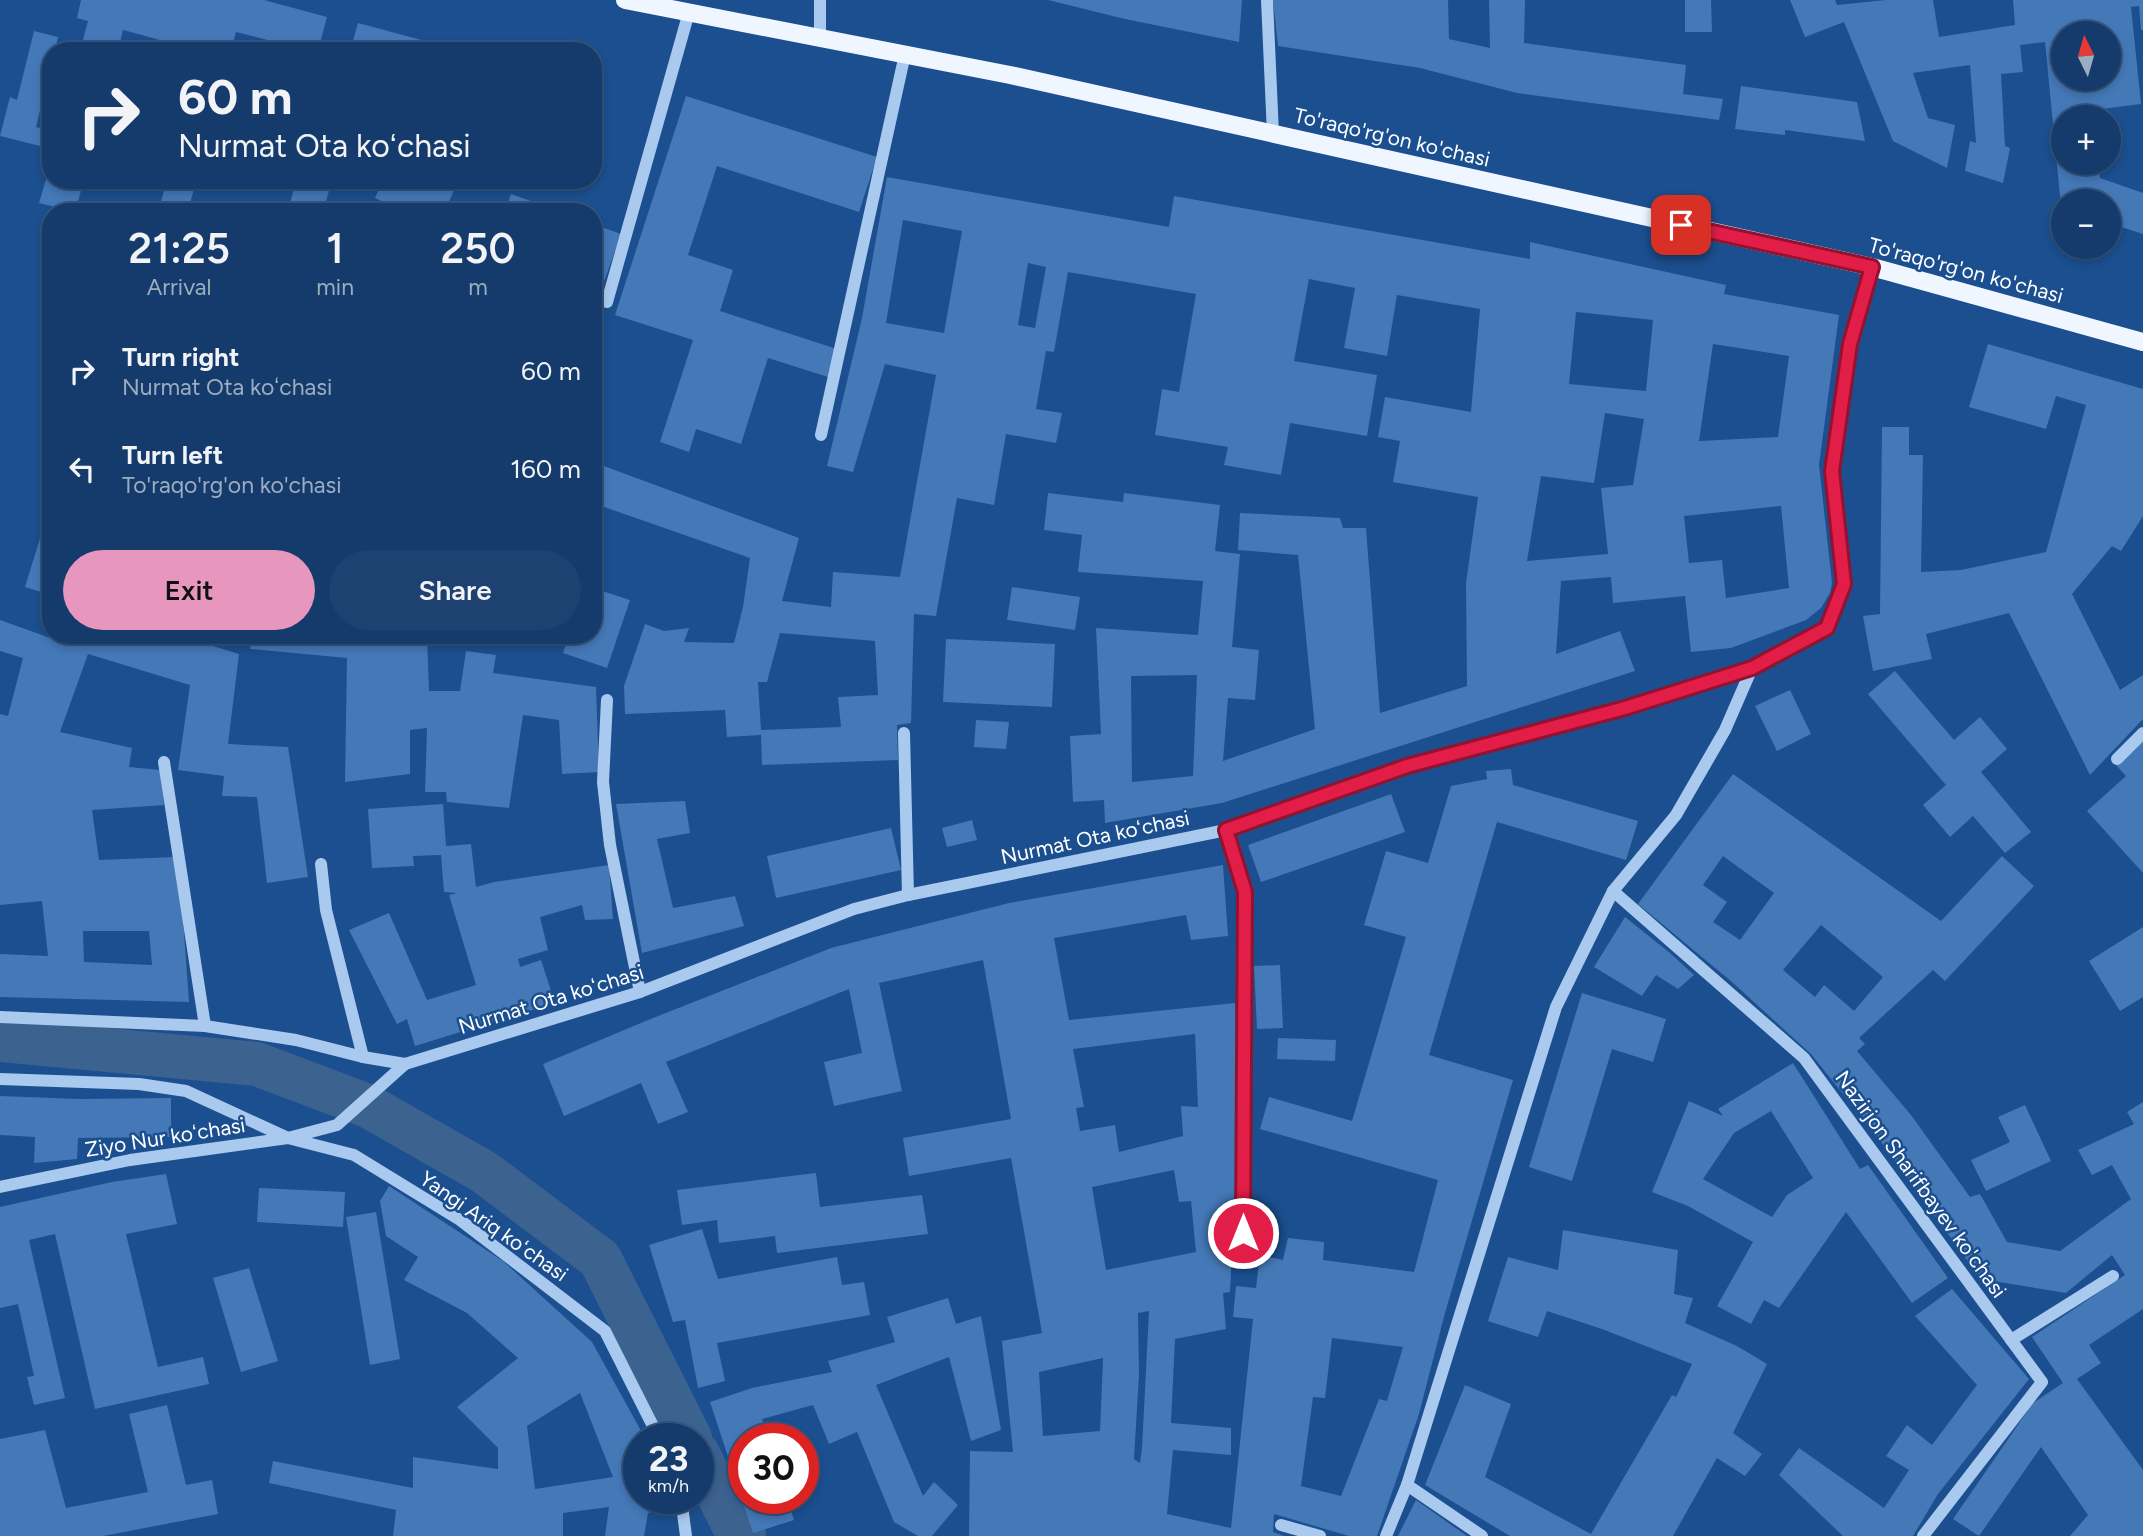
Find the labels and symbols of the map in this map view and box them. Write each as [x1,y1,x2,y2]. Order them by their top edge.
north arrow [2051,21,2121,91]
street label: To'raqo'rg'on ko'chasi [1292,102,1492,172]
pin [1651,195,1711,255]
street label: To'raqo'rg'on ko'chasi [1866,232,2066,308]
street label: Nurmat Ota koʻchasi [998,805,1192,869]
street label: Nurmat Ota koʻchasi [455,959,647,1039]
street label: Nazirjon Sharifbayev ko'chasi [1830,1066,2012,1302]
street label: Ziyo Nur koʻchasi [83,1112,247,1162]
street label: Yangi Ariq koʻchasi [415,1166,573,1286]
position arrow [1206,1196,1280,1270]
speed limit sign: 30 [728,1423,819,1514]

